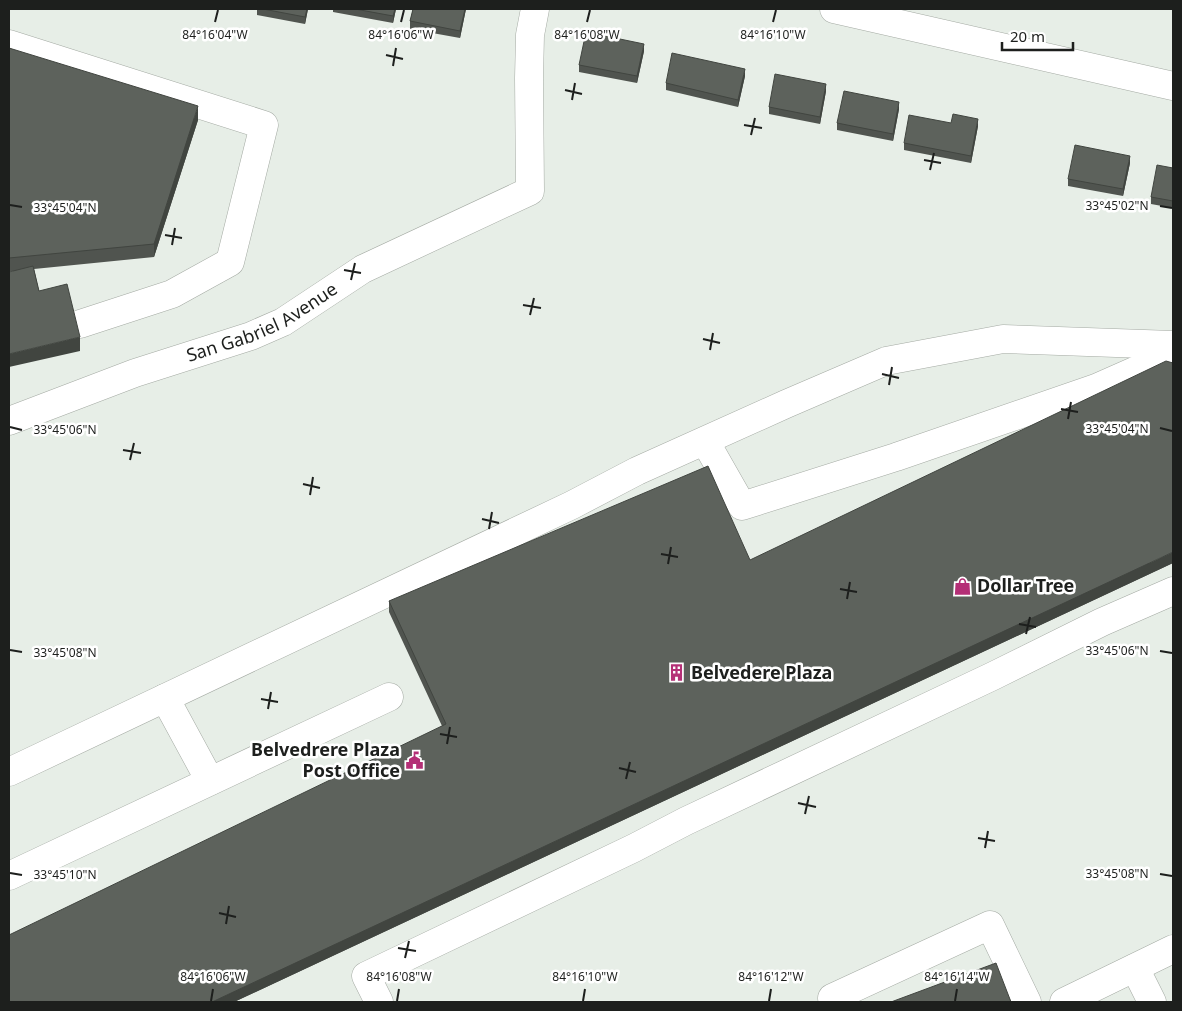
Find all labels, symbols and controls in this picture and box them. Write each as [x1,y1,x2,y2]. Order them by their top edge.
scale bar [1002,20,1073,52]
text: 84°16'04"W [182,26,248,43]
text: 84°16'06"W [368,26,434,43]
text: 84°16'08"W [554,26,620,43]
text: 84°16'10"W [740,26,806,43]
text: 20 m [1010,26,1045,46]
text: 33°45'02"N [1085,197,1149,214]
text: 33°45'04"N [33,199,97,216]
street label: San Gabriel Avenue [183,276,342,367]
text: 33°45'04"N [1085,420,1149,437]
text: 33°45'06"N [33,421,97,438]
place label: Dollar Tree [977,573,1074,597]
shop icon: Dollar Tree [953,576,973,596]
text: 33°45'06"N [1085,642,1149,659]
text: 33°45'08"N [33,644,97,661]
place label: Belvedere Plaza [691,660,832,684]
building icon: Belvedere Plaza [667,663,687,683]
place label: Belvedrere Plaza Post Office [251,737,400,782]
public building icon: Belvedrere Plaza Post Office [404,750,424,770]
text: 33°45'08"N [1085,865,1149,882]
text: 33°45'10"N [33,866,97,883]
text: 84°16'06"W [180,968,246,985]
text: 84°16'08"W [366,968,432,985]
text: 84°16'10"W [552,968,618,985]
text: 84°16'12"W [738,968,804,985]
text: 84°16'14"W [924,968,990,985]

